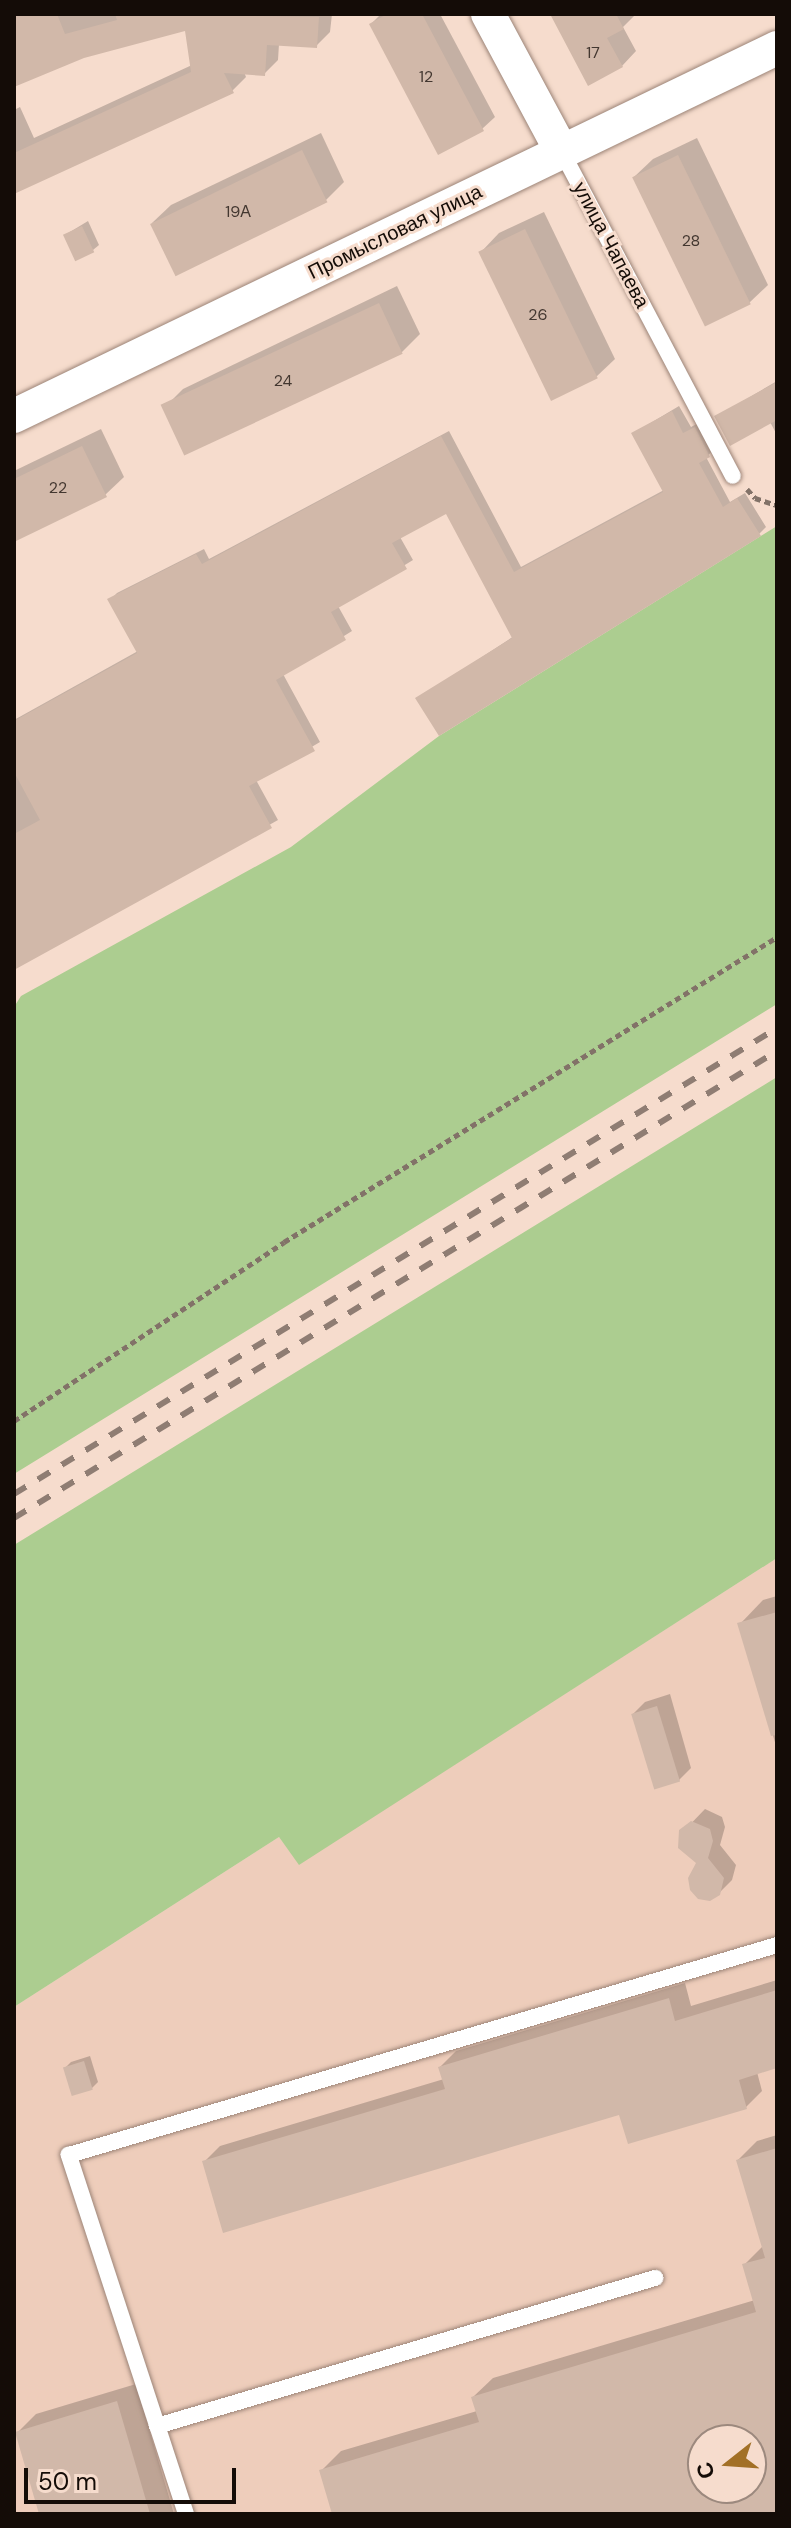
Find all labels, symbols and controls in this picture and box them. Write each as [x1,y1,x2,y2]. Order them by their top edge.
house number: 17 [586,43,600,63]
house number: 12 [419,67,433,87]
street label: улица Чапаева [568,178,654,312]
street label: Промысловая улица [304,179,486,285]
house number: 19А [225,202,251,222]
house number: 28 [682,231,700,251]
house number: 26 [528,305,548,325]
house number: 24 [274,371,292,391]
house number: 22 [49,478,67,498]
north arrow [687,2424,767,2504]
scale bar [28,2452,240,2502]
text: С [689,2459,722,2482]
text: 50 m [38,2466,97,2497]

